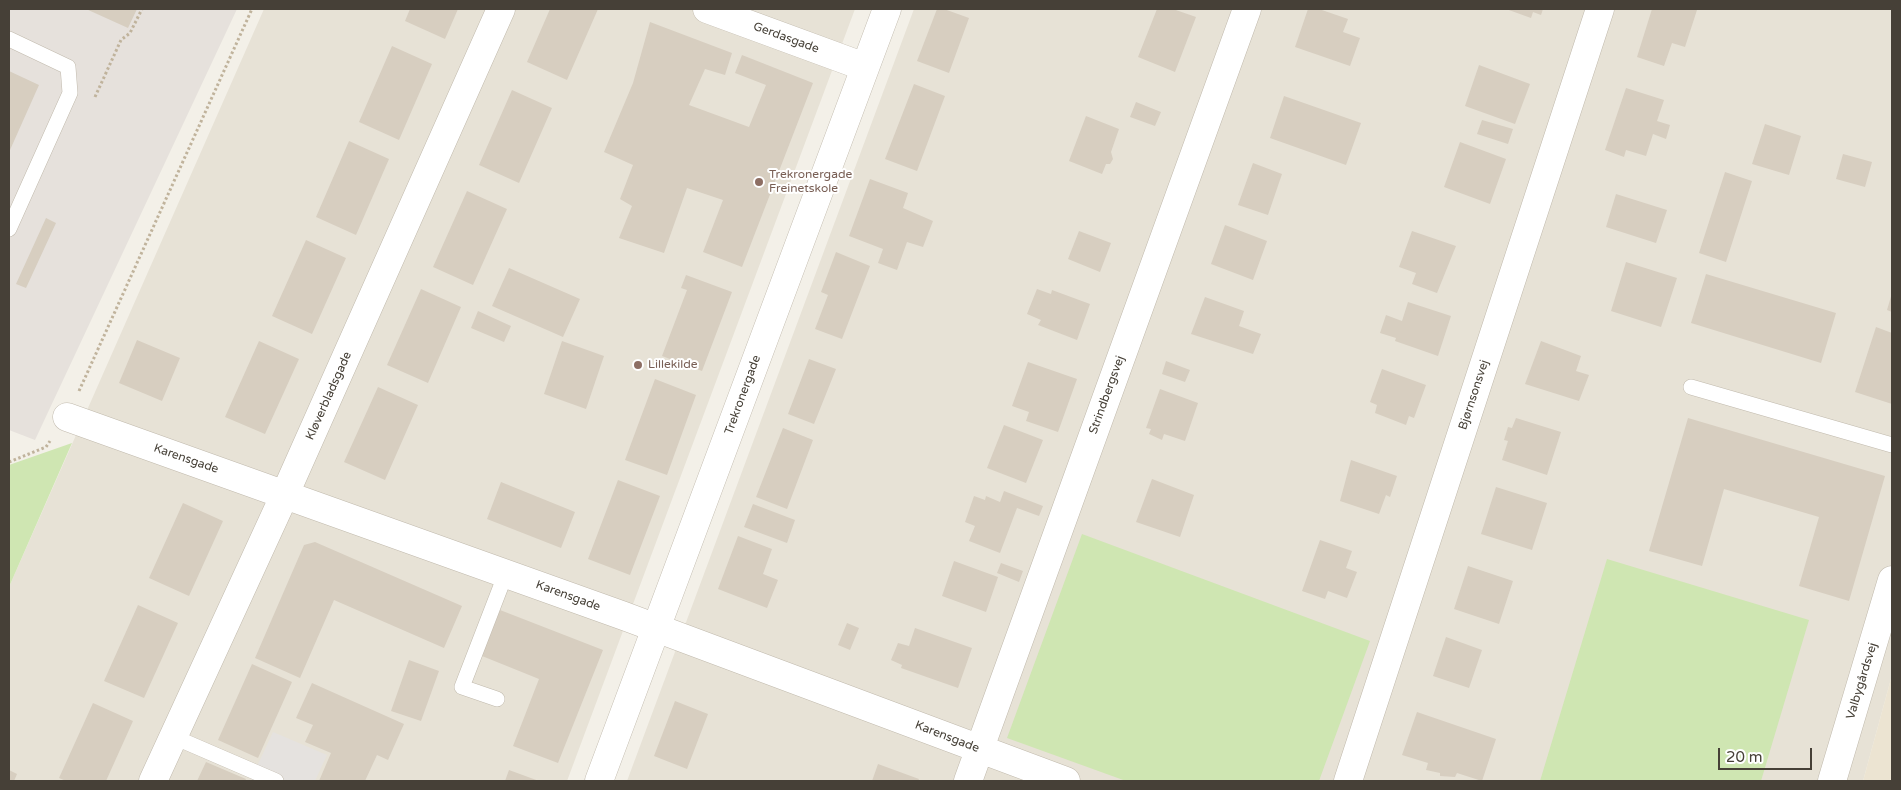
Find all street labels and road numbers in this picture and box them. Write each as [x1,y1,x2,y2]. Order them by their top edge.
street label: Gerdasgade [751,19,821,57]
street label: Kløverbladsgade [303,350,355,442]
street label: Trekronergade [722,353,764,437]
street label: Strindbergsvej [1086,354,1128,436]
street label: Bjørnsonsvej [1456,358,1492,432]
street label: Karensgade [152,441,220,477]
street label: Karensgade [534,578,602,614]
street label: Valbygårdsvej [1844,641,1880,721]
street label: Karensgade [913,718,981,756]

